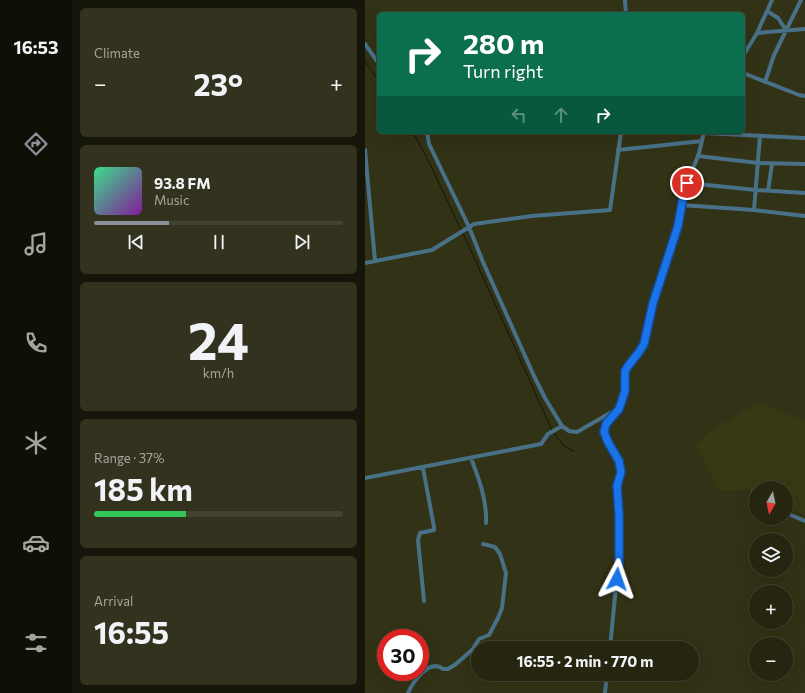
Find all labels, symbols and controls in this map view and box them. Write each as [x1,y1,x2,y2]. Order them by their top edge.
text: 280 m [463,26,544,60]
icon: right [397,28,449,80]
text: 16:53 [14,36,59,58]
text: Climate [94,45,140,61]
text: Turn right [463,60,543,82]
text: 23° [194,65,243,102]
text: − [94,70,107,97]
text: + [330,70,343,97]
icon: left [508,104,530,126]
icon: ahead [550,104,572,126]
icon: right [592,104,614,126]
icon: directions [22,130,50,158]
pin [670,166,704,200]
icon: arrive [676,172,698,194]
text: 93.8 FM [154,174,211,192]
text: Music [154,192,189,208]
icon: music [22,230,50,258]
icon: previous [125,231,147,253]
icon: pause [208,231,230,253]
icon: next [291,231,313,253]
text: 24 [188,307,249,371]
icon: phone [22,329,50,357]
text: km/h [203,365,234,381]
icon: climate [22,429,50,457]
text: Range · 37% [94,450,164,466]
text: 185 km [94,470,193,507]
north arrow [749,481,793,525]
map controls [749,481,793,681]
icon: car [22,529,50,557]
button: layers [749,533,793,577]
position arrow [596,558,638,600]
button: + [749,585,793,629]
text: Arrival [94,593,133,609]
text: 16:55 [94,613,169,650]
icon: filters [22,629,50,657]
speed limit sign: 30 [377,629,429,681]
button: − [749,637,793,681]
text: 16:55 · 2 min · 770 m [517,652,653,670]

